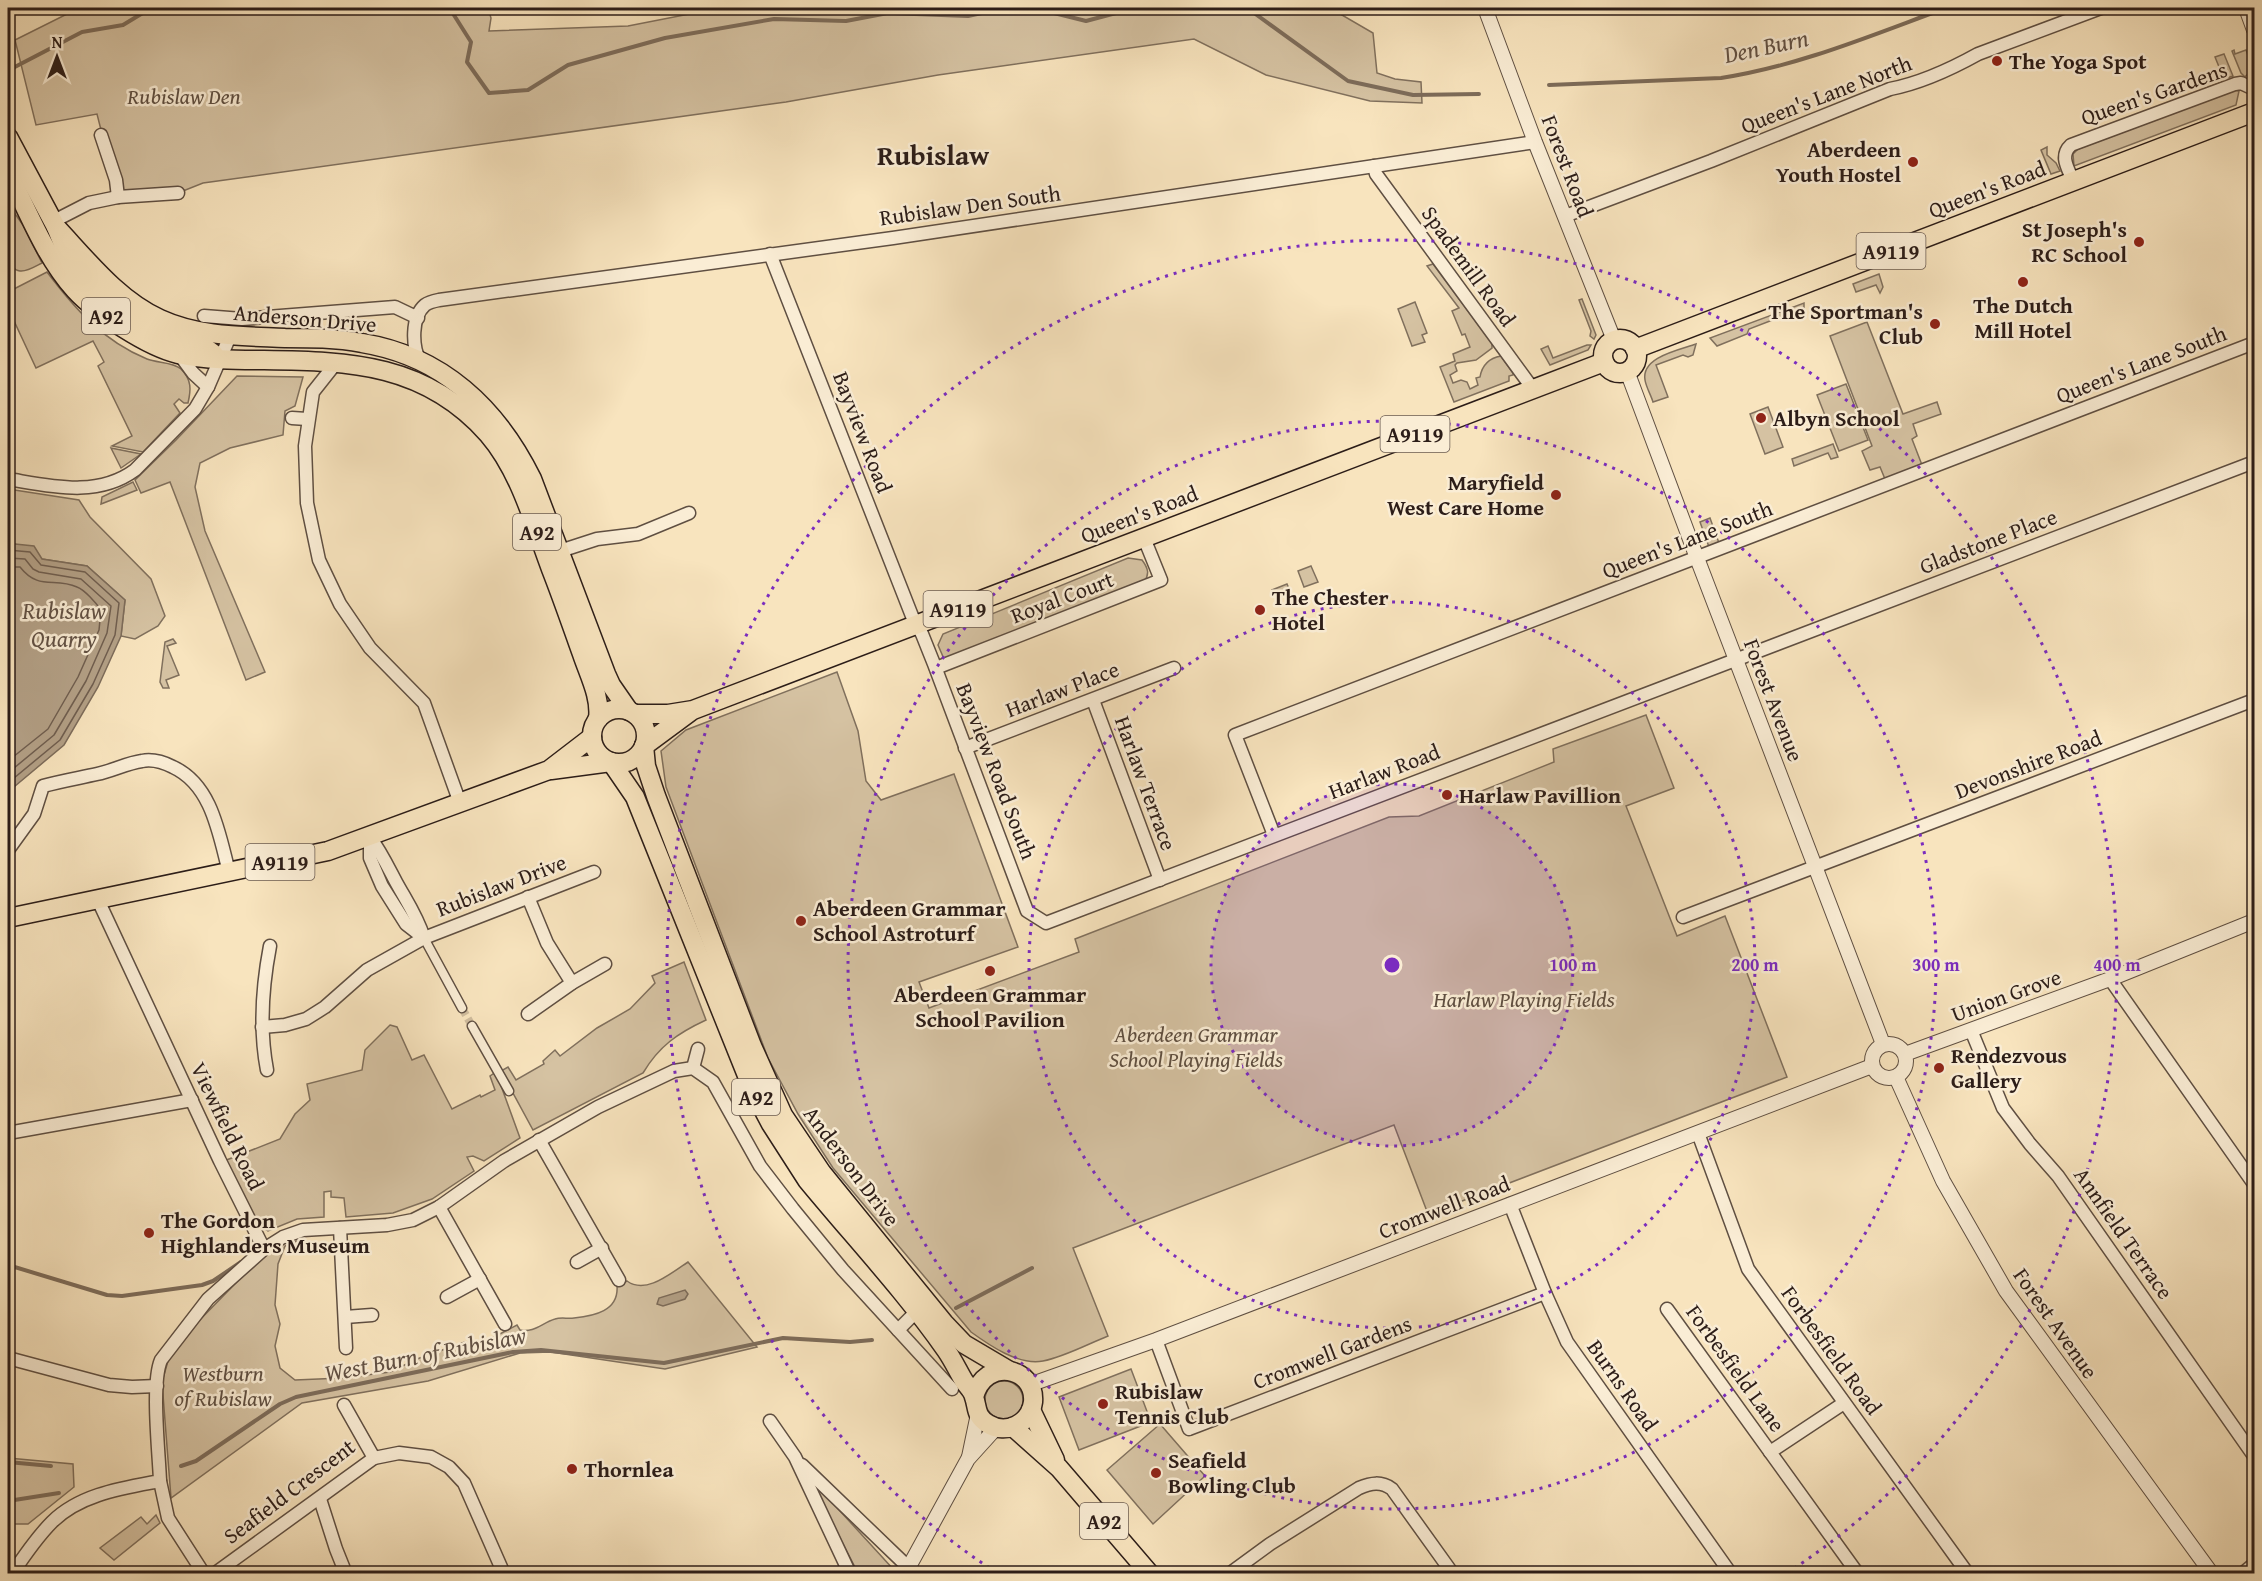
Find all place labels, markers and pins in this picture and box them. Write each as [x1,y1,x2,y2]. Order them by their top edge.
place label: The Yoga Spot [2009,45,2147,77]
marker: The Yoga Spot [1990,54,2004,68]
place label: Aberdeen Youth Hostel [1776,133,1901,190]
marker: Aberdeen Youth Hostel [1906,155,1920,169]
place label: St Joseph's RC School [2022,213,2127,270]
marker: St Joseph's RC School [2132,235,2146,249]
marker: The Dutch Mill Hotel [2016,275,2030,289]
place label: The Dutch Mill Hotel [1973,289,2073,346]
place label: The Sportman's Club [1768,295,1923,352]
marker: The Sportman's Club [1928,317,1942,331]
place label: Albyn School [1773,402,1900,434]
marker: Albyn School [1754,411,1768,425]
place label: Maryfield West Care Home [1387,466,1544,523]
marker: Maryfield West Care Home [1549,488,1563,502]
place label: The Chester Hotel [1272,581,1389,638]
marker: The Chester Hotel [1253,603,1267,617]
place label: Harlaw Pavillion [1459,779,1621,811]
marker: Harlaw Pavillion [1440,788,1454,802]
place label: Aberdeen Grammar School Astroturf [813,892,1006,949]
marker: Aberdeen Grammar School Astroturf [794,914,808,928]
centre of rings [1382,955,1402,975]
marker: Aberdeen Grammar School Pavilion [983,964,997,978]
place label: Aberdeen Grammar School Pavilion [894,978,1086,1035]
place label: Rendezvous Gallery [1951,1039,2067,1096]
marker: Rendezvous Gallery [1932,1061,1946,1075]
place label: The Gordon Highlanders Museum [161,1204,370,1261]
marker: The Gordon Highlanders Museum [142,1226,156,1240]
place label: Rubislaw Tennis Club [1115,1375,1229,1432]
marker: Rubislaw Tennis Club [1096,1397,1110,1411]
place label: Seafield Bowling Club [1168,1444,1296,1501]
place label: Thornlea [584,1453,674,1485]
marker: Thornlea [565,1462,579,1476]
marker: Seafield Bowling Club [1149,1466,1163,1480]

